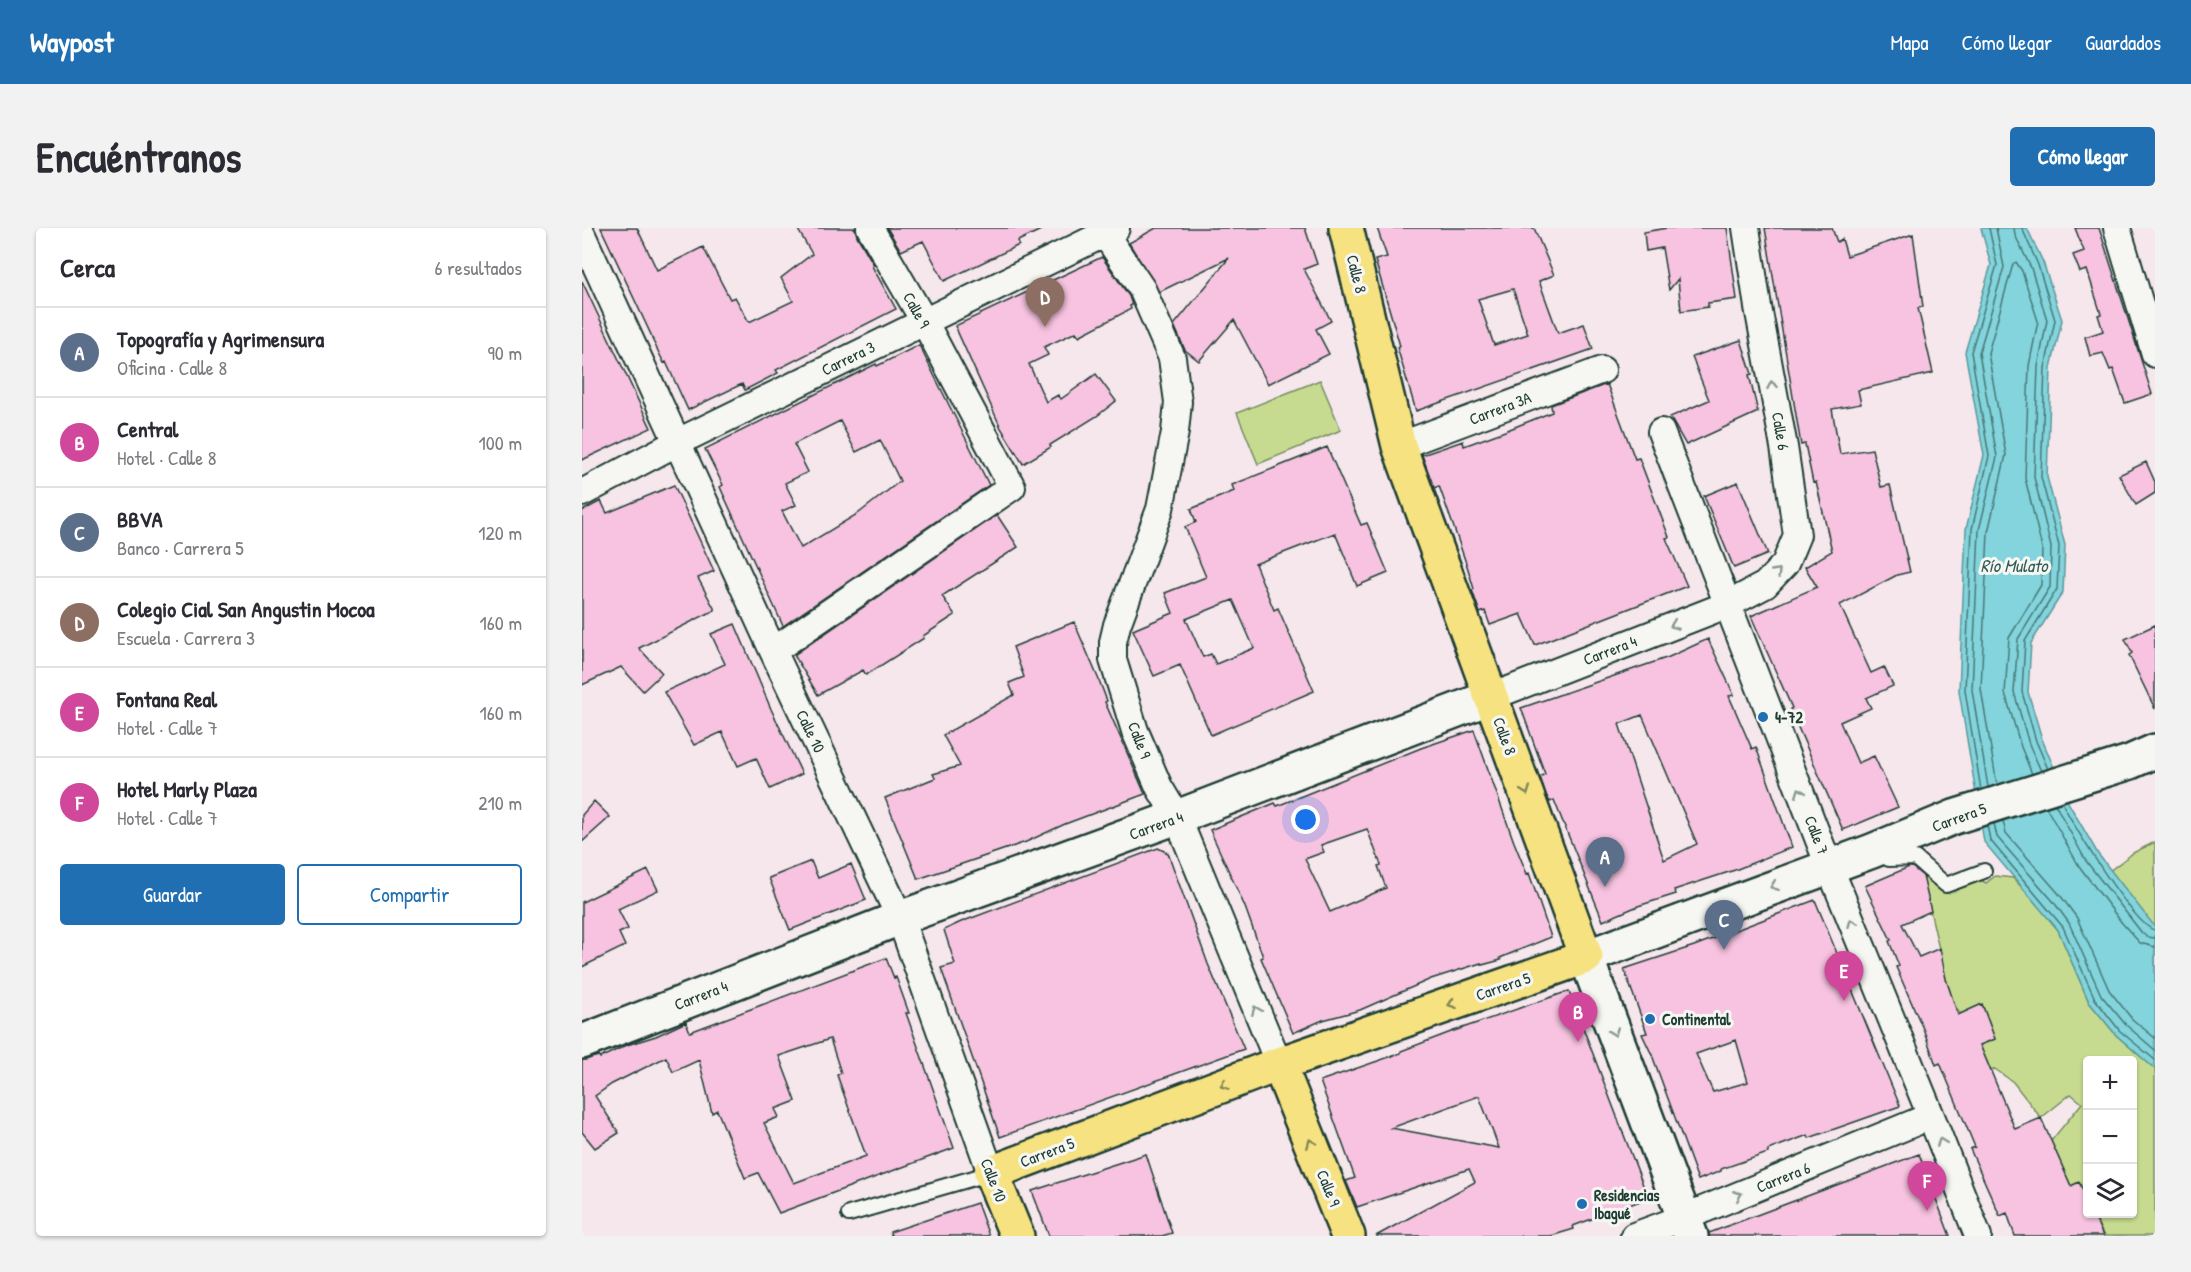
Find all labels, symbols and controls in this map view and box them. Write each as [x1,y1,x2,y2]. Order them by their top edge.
text: Waypost [30,23,114,61]
text: Mapa [1890,28,1928,57]
text: Cómo llegar [1961,28,2052,57]
text: Guardados [2085,28,2161,57]
button: Cómo llegar [2010,127,2155,186]
text: Encuéntranos [36,128,242,185]
text: Cerca [60,250,115,285]
street label: Calle 8 [1342,252,1372,296]
text: 6 resultados [434,254,522,281]
pin: D [1026,278,1064,327]
street label: Calle 9 [898,288,936,332]
text: Topografía y Agrimensura [117,324,324,354]
street label: Carrera 3 [818,336,878,380]
text: A [75,339,84,366]
text: 90 m [488,339,522,366]
text: Oficina · Calle 8 [117,354,227,381]
one-way arrow [1766,380,1779,390]
street label: Carrera 3A [1466,386,1534,430]
street label: Calle 6 [1767,410,1795,452]
text: Central [117,414,178,444]
text: B [74,429,85,456]
text: 100 m [479,429,522,456]
text: Hotel · Calle 8 [117,444,216,471]
text: BBVA [117,504,162,534]
text: C [74,519,85,546]
text: 120 m [478,519,522,546]
text: Banco · Carrera 5 [117,534,244,561]
water label: Río Mulato [1981,553,2049,578]
one-way arrow [1770,569,1781,580]
text: Colegio Cial San Angustin Mocoa [117,594,375,624]
text: D [75,609,84,636]
text: 160 m [480,609,522,636]
one-way arrow [1670,618,1681,630]
text: Escuela · Carrera 3 [117,624,255,651]
street label: Carrera 4 [1580,630,1640,670]
text: Fontana Real [117,684,217,714]
text: E [75,699,84,726]
text: 160 m [480,699,522,726]
street label: Calle 10 [791,706,831,756]
place label: 4-72 [1775,706,1803,728]
marker: 4-72 [1756,710,1770,724]
text: Hotel · Calle 7 [117,714,218,741]
street label: Calle 8 [1488,714,1522,758]
street label: Calle 9 [1123,718,1157,762]
text: Hotel Marly Plaza [117,774,257,804]
one-way arrow [1518,785,1531,796]
one-way arrow [1795,787,1808,797]
text: F [76,789,83,816]
text: 210 m [478,789,522,816]
street label: Carrera 5 [1929,797,1990,837]
text: Hotel · Calle 7 [117,804,218,831]
street label: Carrera 4 [1126,805,1186,845]
your location [1291,805,1320,834]
street label: Calle 7 [1800,812,1834,858]
pin: A [1586,838,1624,887]
button: Guardar [60,864,285,925]
button: Compartir [297,864,522,925]
one-way arrow [1769,879,1780,892]
pin: C [1704,900,1744,950]
one-way arrow [1847,918,1859,929]
pin: E [1824,952,1864,1001]
street label: Carrera 5 [1473,966,1534,1006]
street label: Carrera 4 [671,975,731,1015]
pin: B [1558,992,1598,1042]
one-way arrow [1447,997,1458,1009]
one-way arrow [1251,1005,1263,1016]
place label: Continental [1662,1008,1731,1030]
marker: Continental [1643,1012,1657,1026]
one-way arrow [1607,1025,1619,1036]
map controls [2083,1056,2137,1218]
button: + [2083,1056,2137,1110]
one-way arrow [1219,1078,1230,1091]
button: − [2083,1110,2137,1164]
street label: Carrera 5 [1017,1132,1078,1172]
one-way arrow [1305,1138,1318,1149]
one-way arrow [1936,1138,1948,1149]
street label: Calle 10 [976,1155,1012,1205]
street label: Carrera 6 [1753,1156,1813,1198]
pin: F [1908,1162,1946,1211]
button: layers [2083,1164,2137,1218]
street label: Calle 9 [1312,1166,1346,1210]
place label: Residencias Ibagué [1594,1184,1660,1225]
one-way arrow [1731,1190,1742,1202]
marker: Residencias Ibagué [1575,1197,1589,1211]

